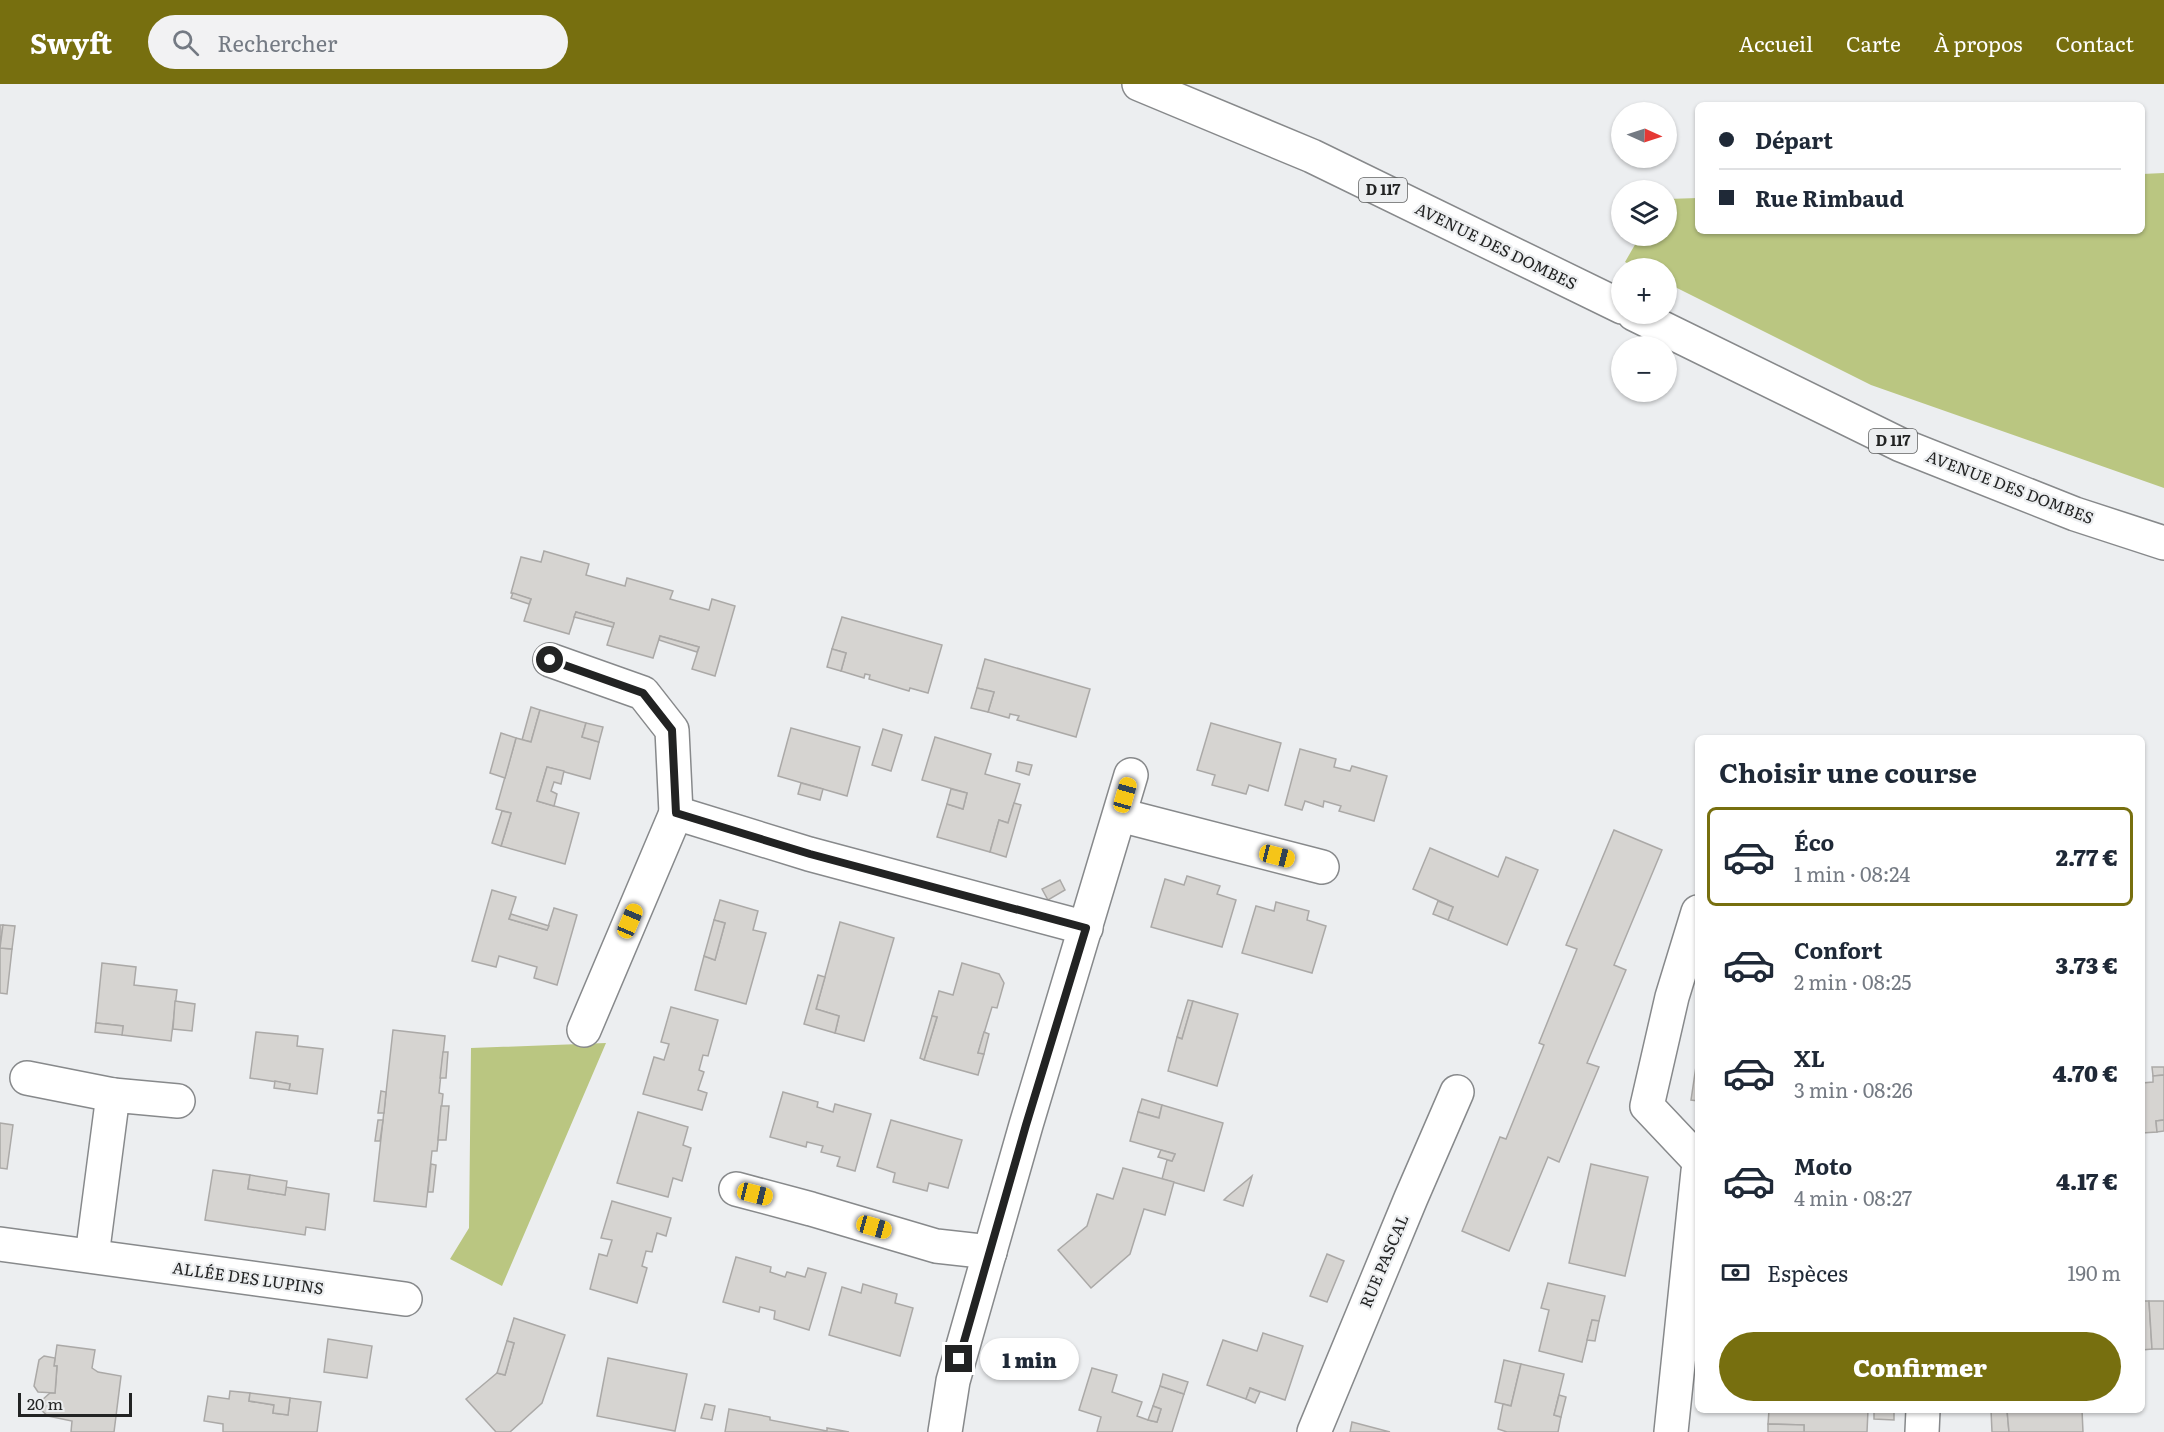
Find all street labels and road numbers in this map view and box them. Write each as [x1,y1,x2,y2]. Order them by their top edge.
road number: D 117 [1359,178,1407,202]
street label: AVENUE DES DOMBES [1411,195,1581,295]
road number: D 117 [1869,429,1917,453]
street label: AVENUE DES DOMBES [1923,443,2097,529]
street label: RUE PASCAL [1353,1210,1414,1311]
street label: ALLÉE DES LUPINS [171,1255,325,1299]

